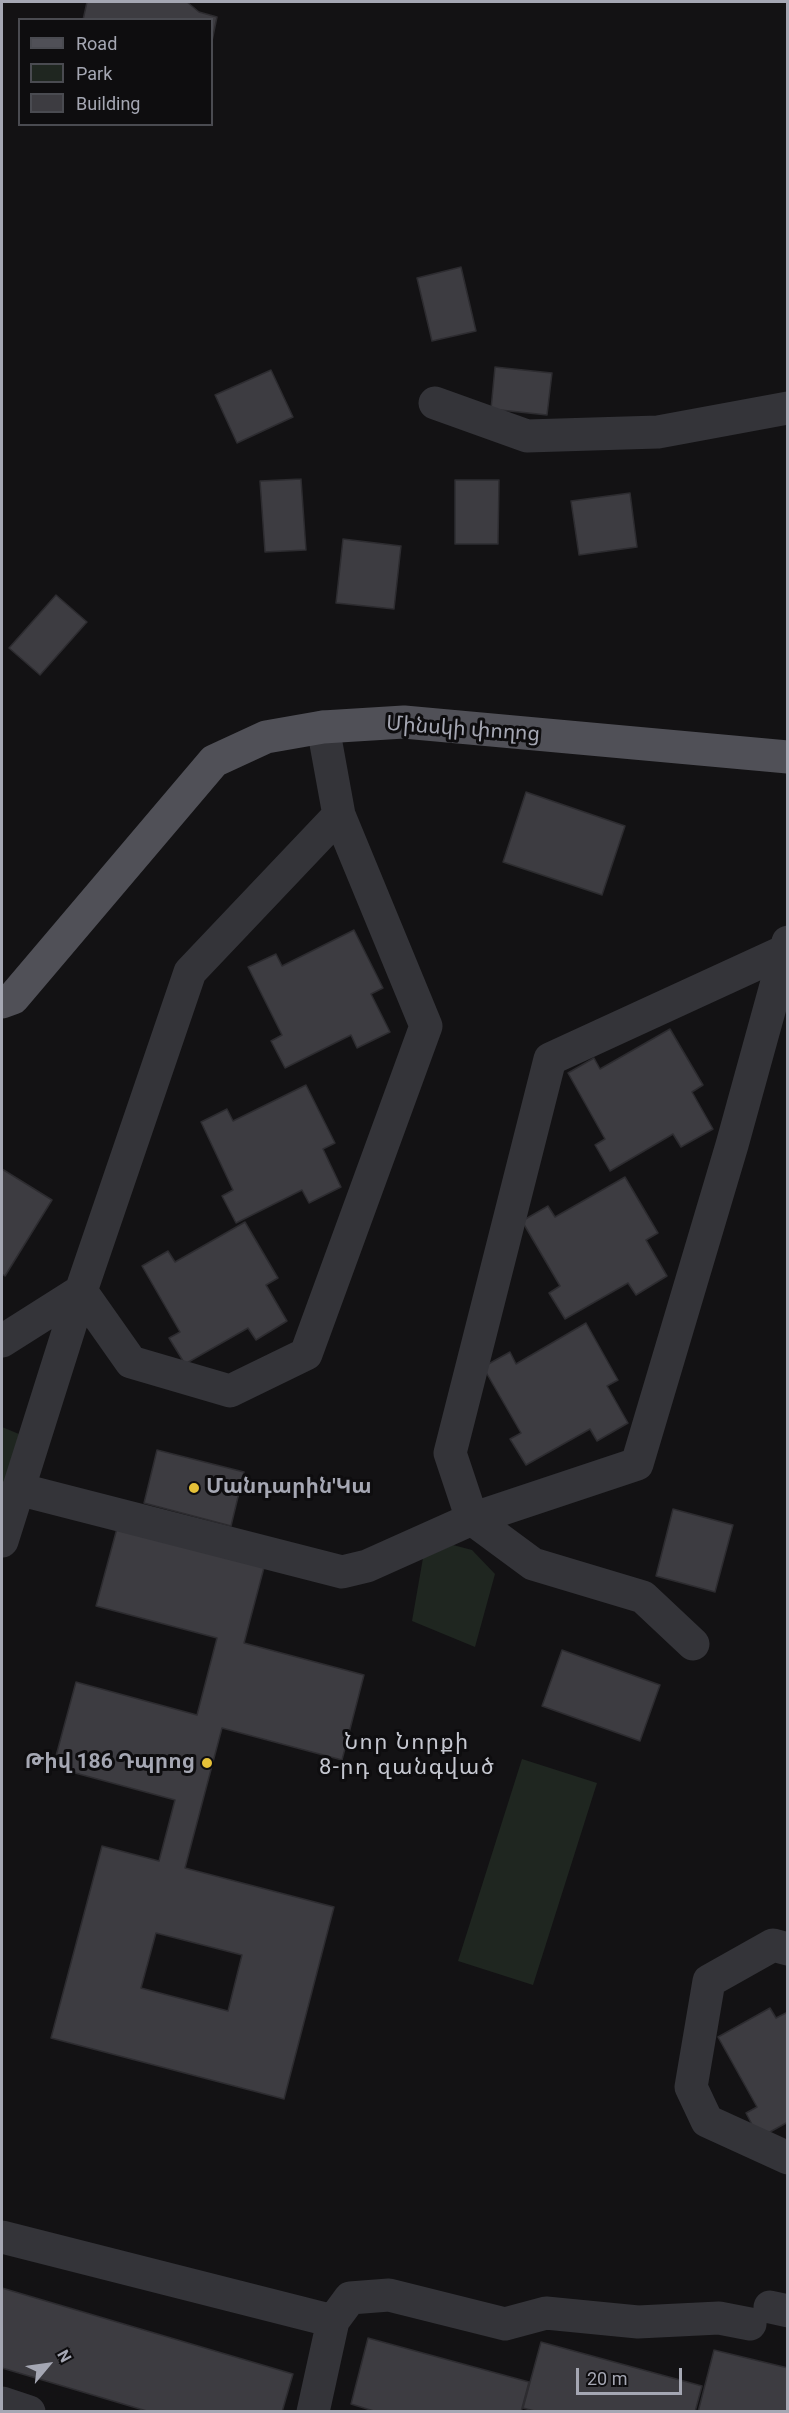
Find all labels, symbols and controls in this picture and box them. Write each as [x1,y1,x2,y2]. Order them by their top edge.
legend [18,18,213,126]
text: Road [76,33,117,54]
text: Park [76,63,112,84]
text: Building [76,93,140,114]
street label: Մինսկի փողոց [385,712,541,748]
place label: Մանդարին'Կա [206,1475,372,1501]
marker: Մանդարին'Կա [187,1481,201,1495]
district label: Նոր Նորքի 8-րդ զանգված [319,1730,495,1782]
place label: Թիվ 186 Դպրոց [25,1750,195,1776]
marker: Թիվ 186 Դպրոց [200,1756,214,1770]
north arrow [18,2335,78,2395]
text: N [53,2346,75,2366]
scale bar [579,2356,686,2394]
text: 20 m [587,2368,627,2389]

